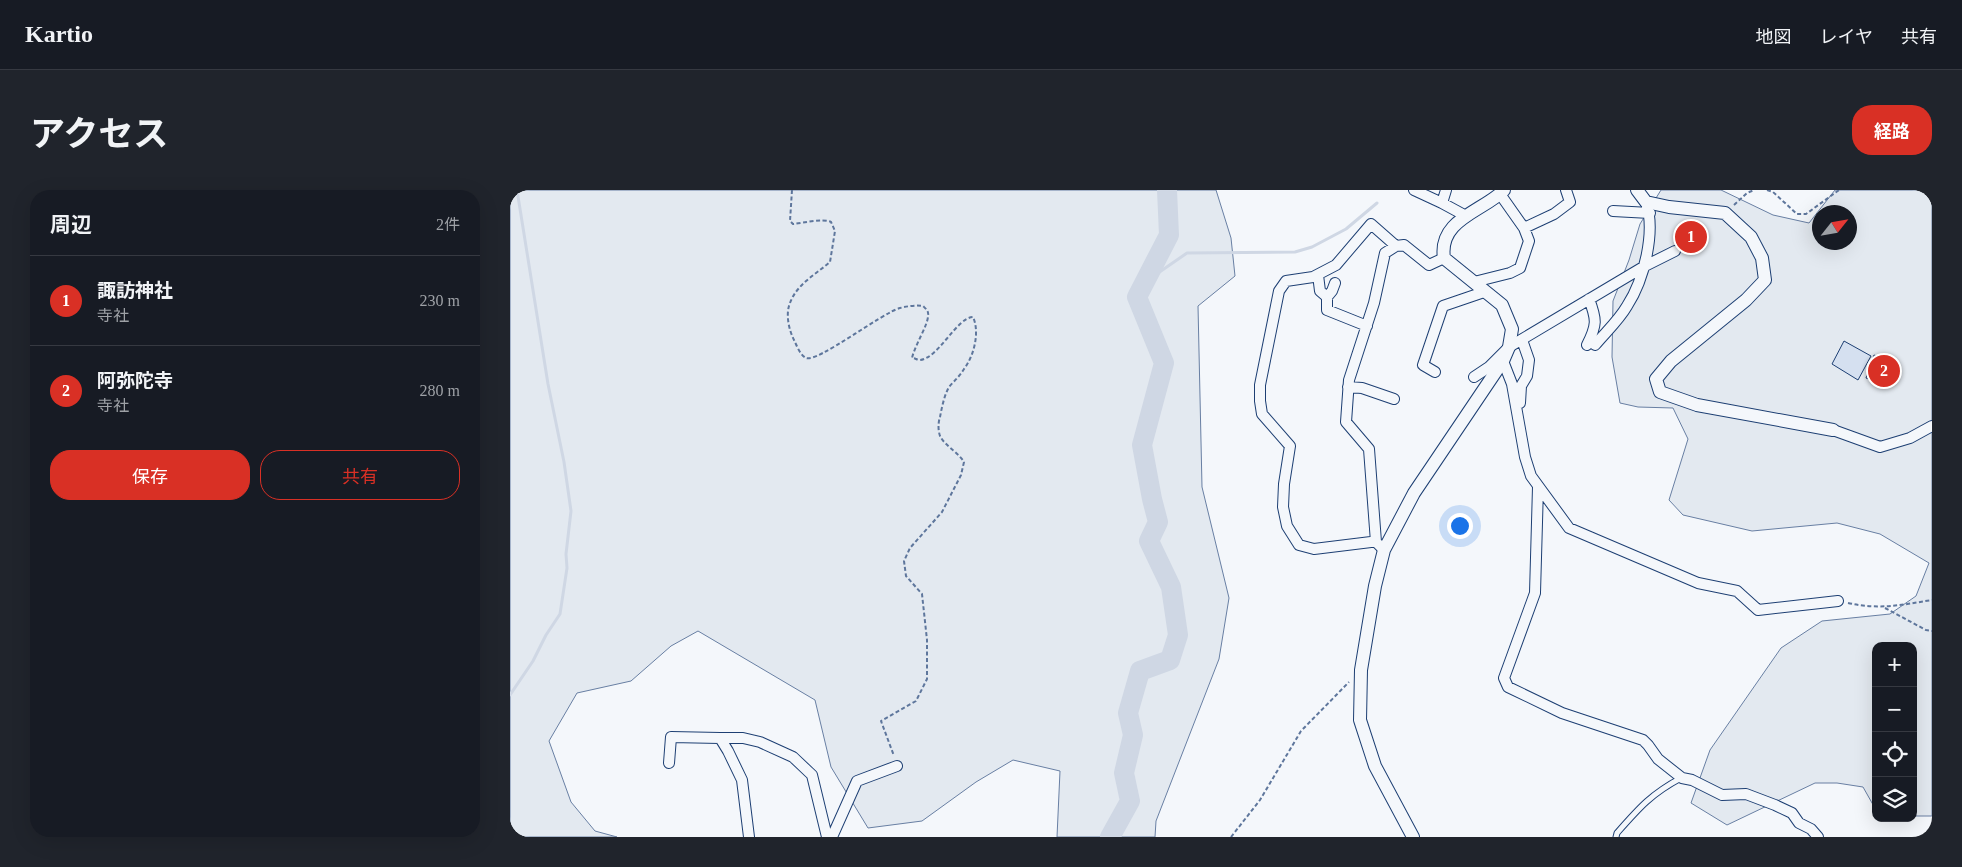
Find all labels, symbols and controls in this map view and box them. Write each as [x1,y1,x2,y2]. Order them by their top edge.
text: Kartio [25,21,93,47]
text: 地図 [1756,27,1792,47]
text: レイヤ [1820,27,1873,47]
text: 共有 [1901,27,1937,47]
button: 経路 [1852,105,1932,155]
text: アクセス [30,115,168,154]
north arrow [1812,205,1857,250]
text: 周辺 [50,213,92,237]
text: 2件 [436,216,460,233]
pin: 1 [1675,218,1707,256]
text: 諏訪神社 [97,280,173,301]
text: 1 [62,292,70,309]
text: 230 m [420,292,460,309]
text: 寺社 [97,307,129,324]
pin: 2 [1868,352,1900,390]
text: 阿弥陀寺 [97,370,173,391]
text: 2 [62,382,70,399]
text: 280 m [420,382,460,399]
text: 寺社 [97,397,129,414]
button: 保存 [50,450,250,500]
button: 共有 [260,450,460,500]
your location [1447,513,1473,539]
map controls [1872,642,1917,822]
button: + [1872,642,1917,687]
button: − [1872,687,1917,732]
button: locate [1872,732,1917,777]
button: layers [1872,777,1917,822]

